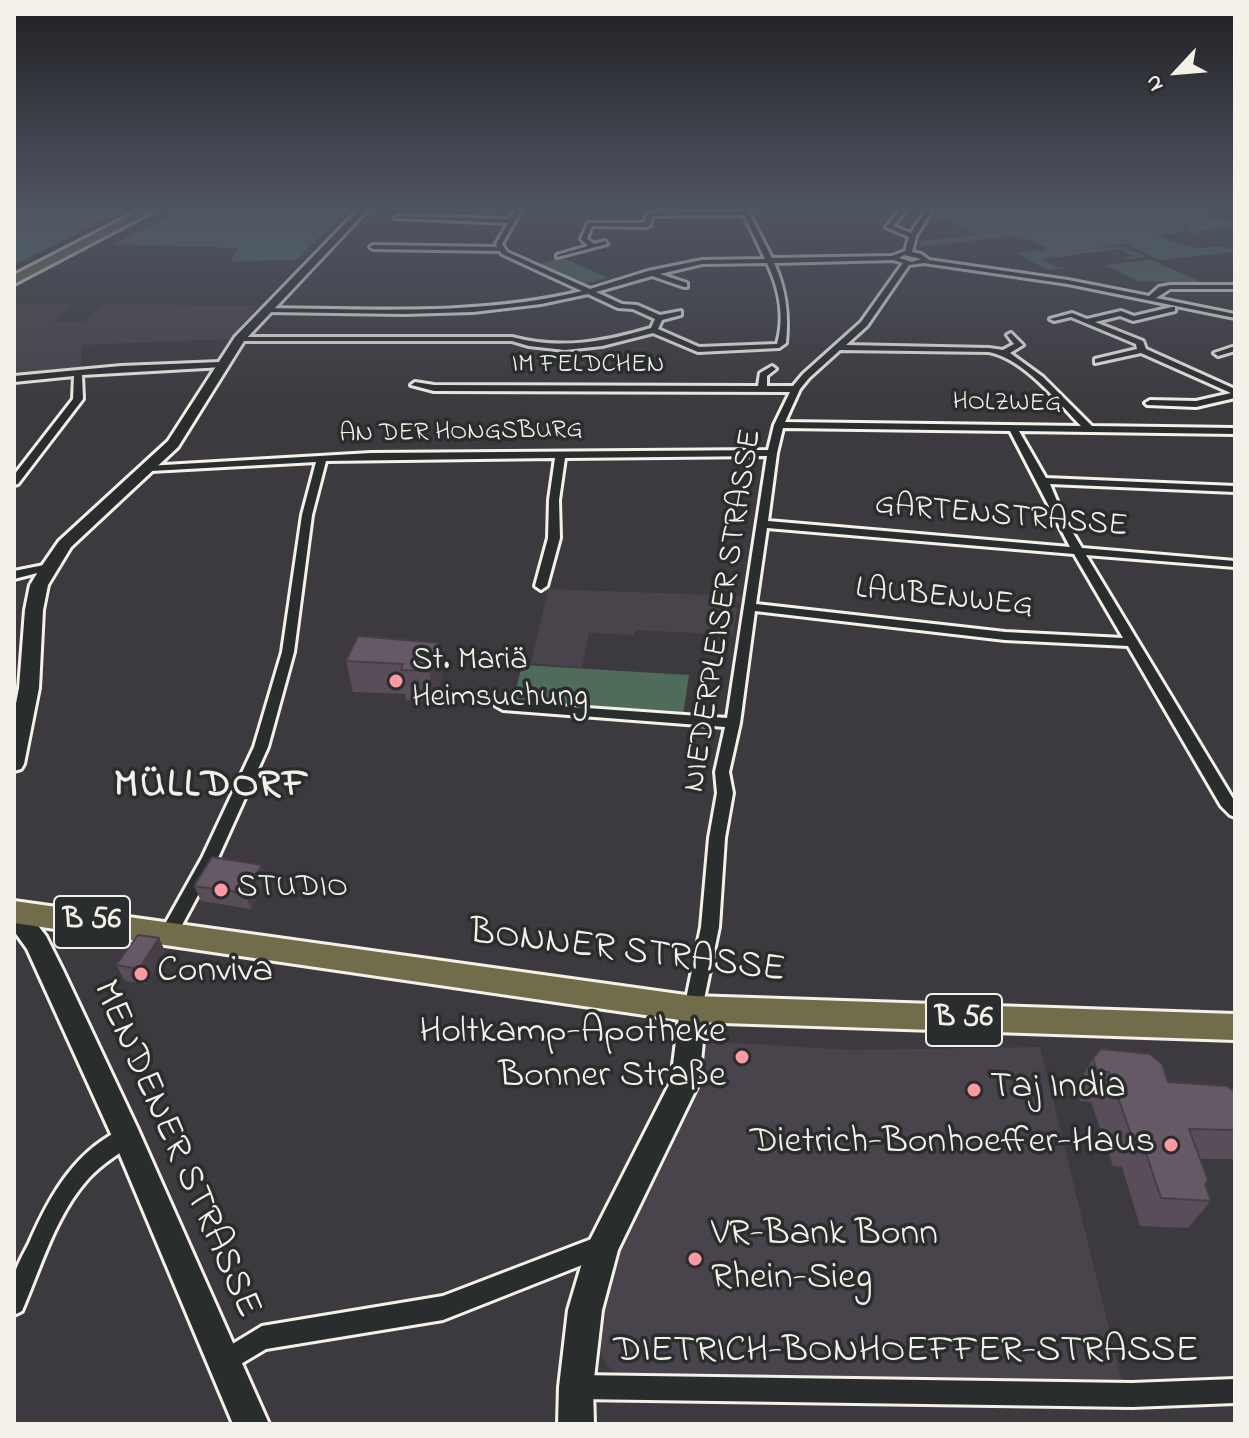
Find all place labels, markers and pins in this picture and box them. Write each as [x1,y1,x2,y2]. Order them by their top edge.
place label: St. Mariä Heimsuchung [412,644,588,719]
marker: St. Mariä Heimsuchung [387,672,405,690]
place label: STUDIO [237,871,348,909]
marker: STUDIO [212,881,230,899]
place label: Conviva [157,951,273,997]
marker: Conviva [132,965,150,983]
place label: Holtkamp-Apotheke Bonner Straße [419,1012,726,1102]
marker: Holtkamp-Apotheke Bonner Straße [733,1048,751,1066]
place label: Taj India [990,1067,1126,1113]
marker: Taj India [965,1081,983,1099]
place label: Dietrich-Bonhoeffer-Haus [750,1122,1155,1168]
marker: Dietrich-Bonhoeffer-Haus [1162,1136,1180,1154]
place label: VR-Bank Bonn Rhein-Sieg [711,1214,938,1304]
marker: VR-Bank Bonn Rhein-Sieg [686,1250,704,1268]

